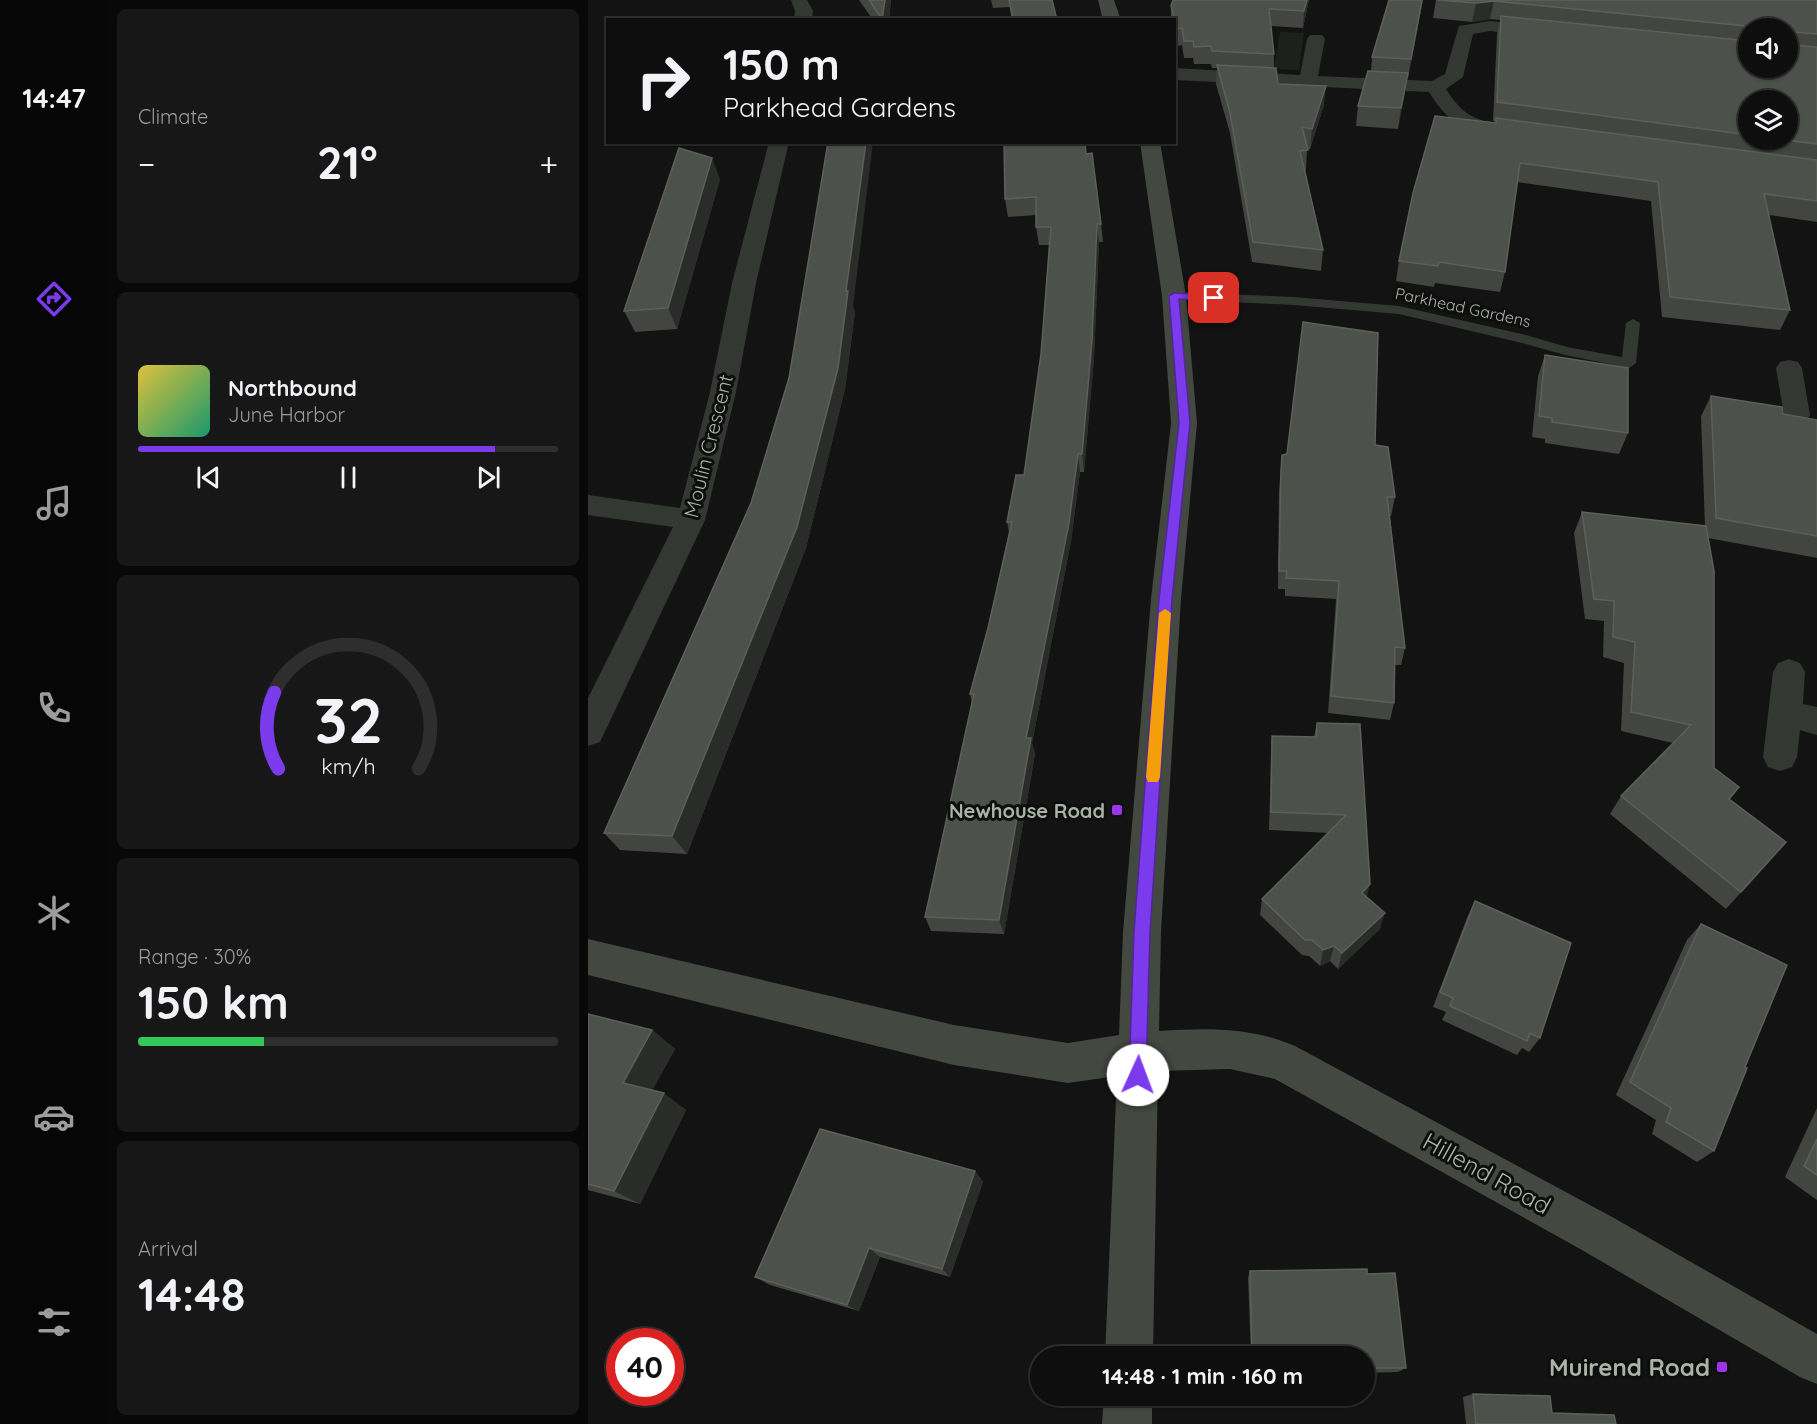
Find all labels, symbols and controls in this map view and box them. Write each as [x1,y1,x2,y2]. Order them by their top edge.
map controls [1738,18,1798,150]
button: sound [1738,18,1798,78]
text: 150 m [723,38,840,91]
icon: right [624,42,702,120]
text: 14:47 [22,81,86,115]
text: Parkhead Gardens [723,90,956,124]
button: layers [1738,90,1798,150]
text: Climate [138,104,208,129]
text: 21° [317,134,378,190]
text: − [138,143,155,184]
text: + [539,143,558,184]
pin [1188,272,1239,323]
icon: directions [33,278,75,320]
icon: arrive [1197,281,1230,314]
street label: Parkhead Gardens [1393,283,1533,331]
street label: Moulin Crescent [678,371,738,520]
text: Northbound [228,374,357,402]
text: June Harbor [228,402,345,427]
icon: previous [192,461,225,494]
icon: pause [332,461,365,494]
icon: next [472,461,505,494]
icon: music [33,482,75,524]
text: 32 [313,681,383,759]
icon: phone [33,687,75,729]
text: km/h [321,753,375,779]
place label: Newhouse Road [949,798,1105,823]
marker: Newhouse Road [1110,803,1124,817]
icon: climate [33,892,75,934]
text: Range · 30% [138,944,251,969]
text: 150 km [138,974,289,1030]
position arrow [1106,1043,1170,1107]
icon: car [33,1096,75,1138]
street label: Hillend Road [1418,1126,1556,1220]
text: Arrival [138,1236,198,1261]
text: 14:48 [138,1266,245,1322]
icon: filters [33,1301,75,1343]
speed limit sign: 40 [606,1328,684,1406]
place label: Muirend Road [1549,1352,1710,1382]
marker: Muirend Road [1715,1360,1729,1374]
text: 14:48 · 1 min · 160 m [1102,1362,1303,1390]

